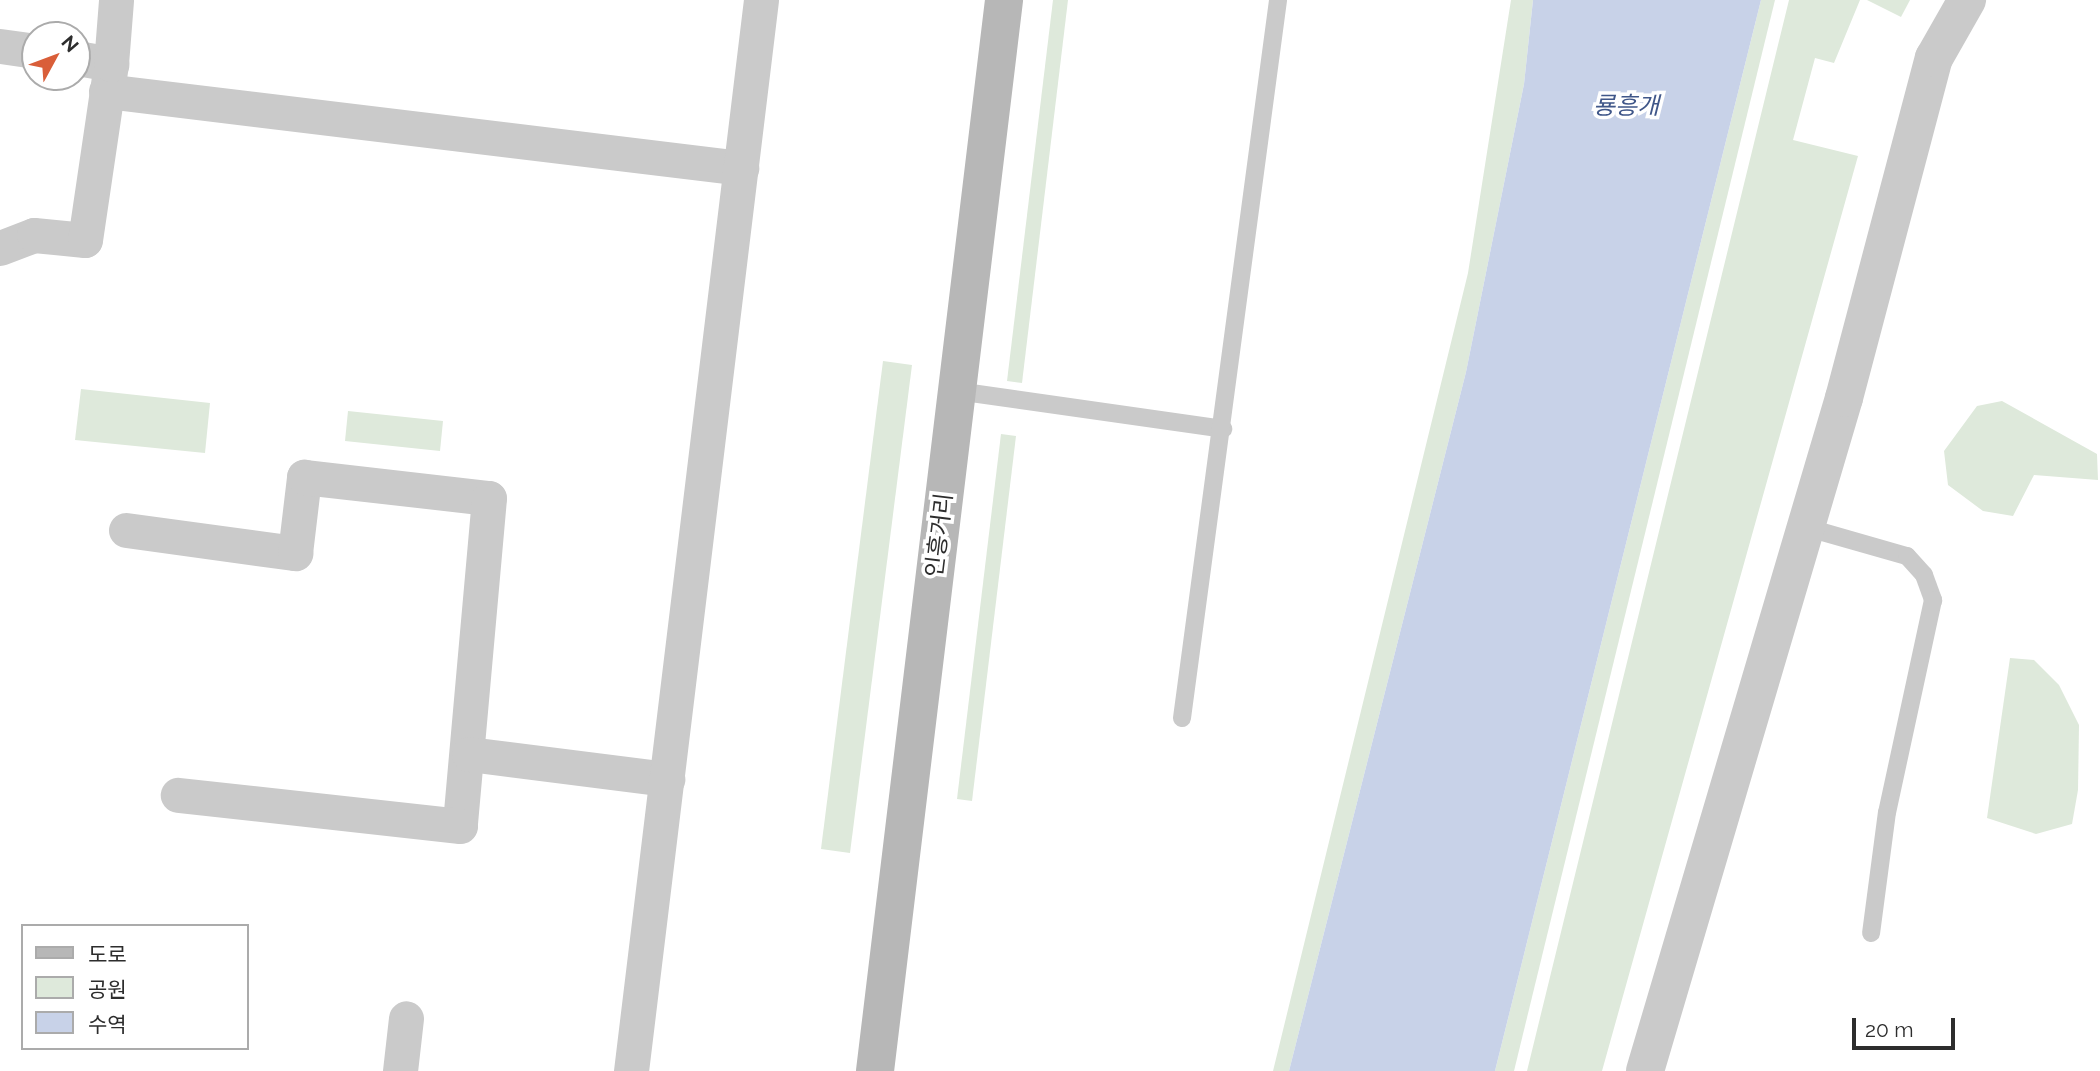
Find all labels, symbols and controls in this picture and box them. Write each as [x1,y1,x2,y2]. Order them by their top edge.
north arrow [21,21,91,91]
text: N [57,31,83,56]
water label: 룡흥개 [1593,92,1659,120]
street label: 인흥거리 [920,491,958,579]
legend [21,924,248,1050]
text: 도로 [88,942,127,967]
text: 공원 [88,977,127,1002]
scale bar [1855,1004,1958,1048]
text: 수역 [88,1012,127,1037]
text: 20 m [1865,1017,1913,1042]

